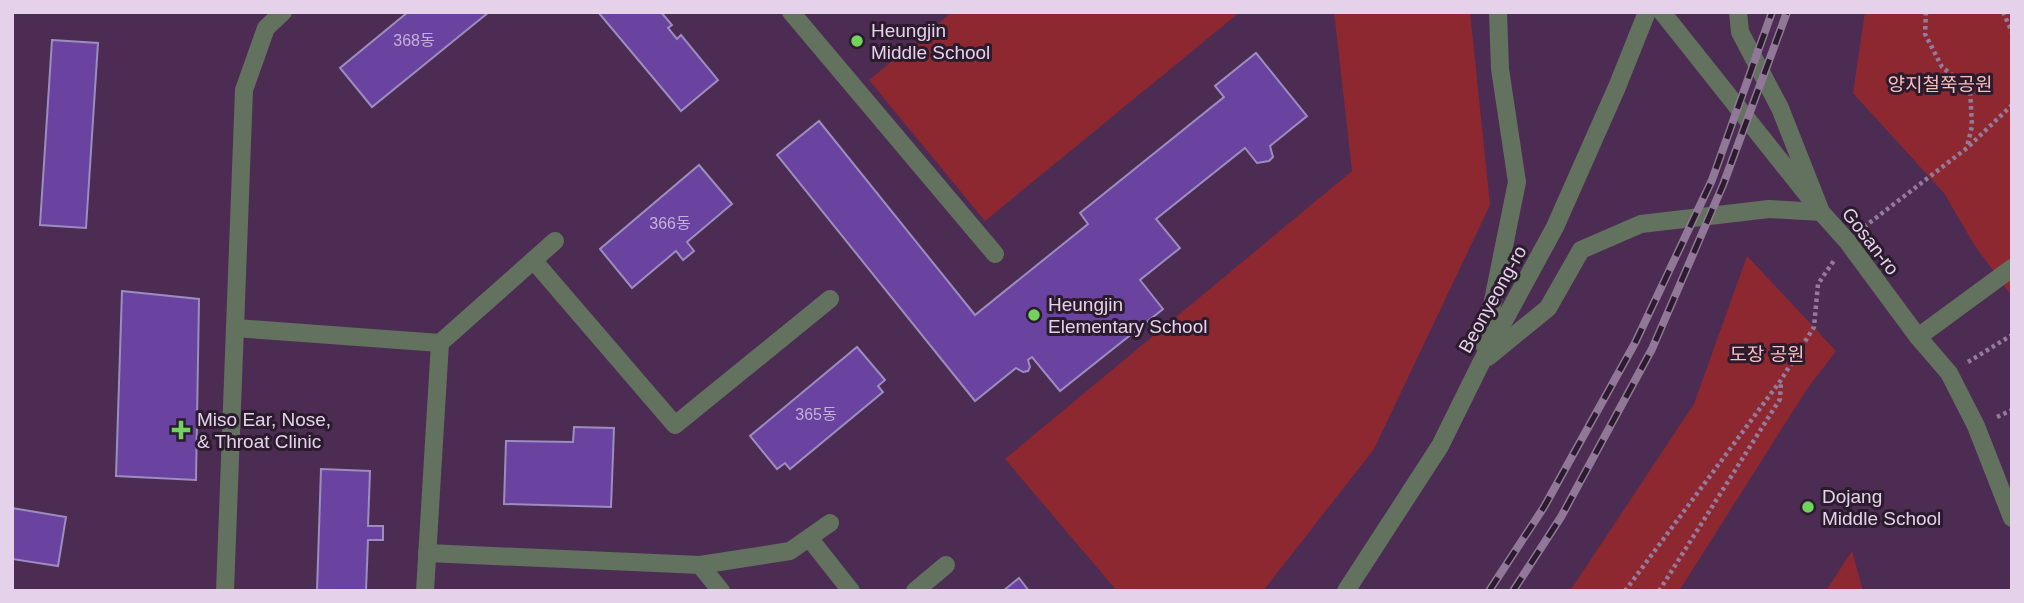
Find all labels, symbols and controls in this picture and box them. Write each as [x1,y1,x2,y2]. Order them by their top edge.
place label: Heungjin Middle School [871,20,990,63]
house number: 368동 [393,32,435,49]
marker: Heungjin Middle School [849,33,865,49]
park label: 양지철쭉공원 [1888,74,1992,95]
street label: Gosan-ro [1838,204,1903,279]
house number: 366동 [649,215,691,232]
street label: Beonyeong-ro [1454,242,1531,357]
place label: Heungjin Elementary School [1048,294,1207,337]
marker: Heungjin Elementary School [1026,307,1042,323]
park label: 도장 공원 [1729,344,1805,365]
house number: 365동 [795,406,837,423]
place label: Miso Ear, Nose, & Throat Clinic [197,409,331,452]
marker: Miso Ear, Nose, & Throat Clinic [171,420,191,440]
place label: Dojang Middle School [1822,486,1941,529]
marker: Dojang Middle School [1800,499,1816,515]

